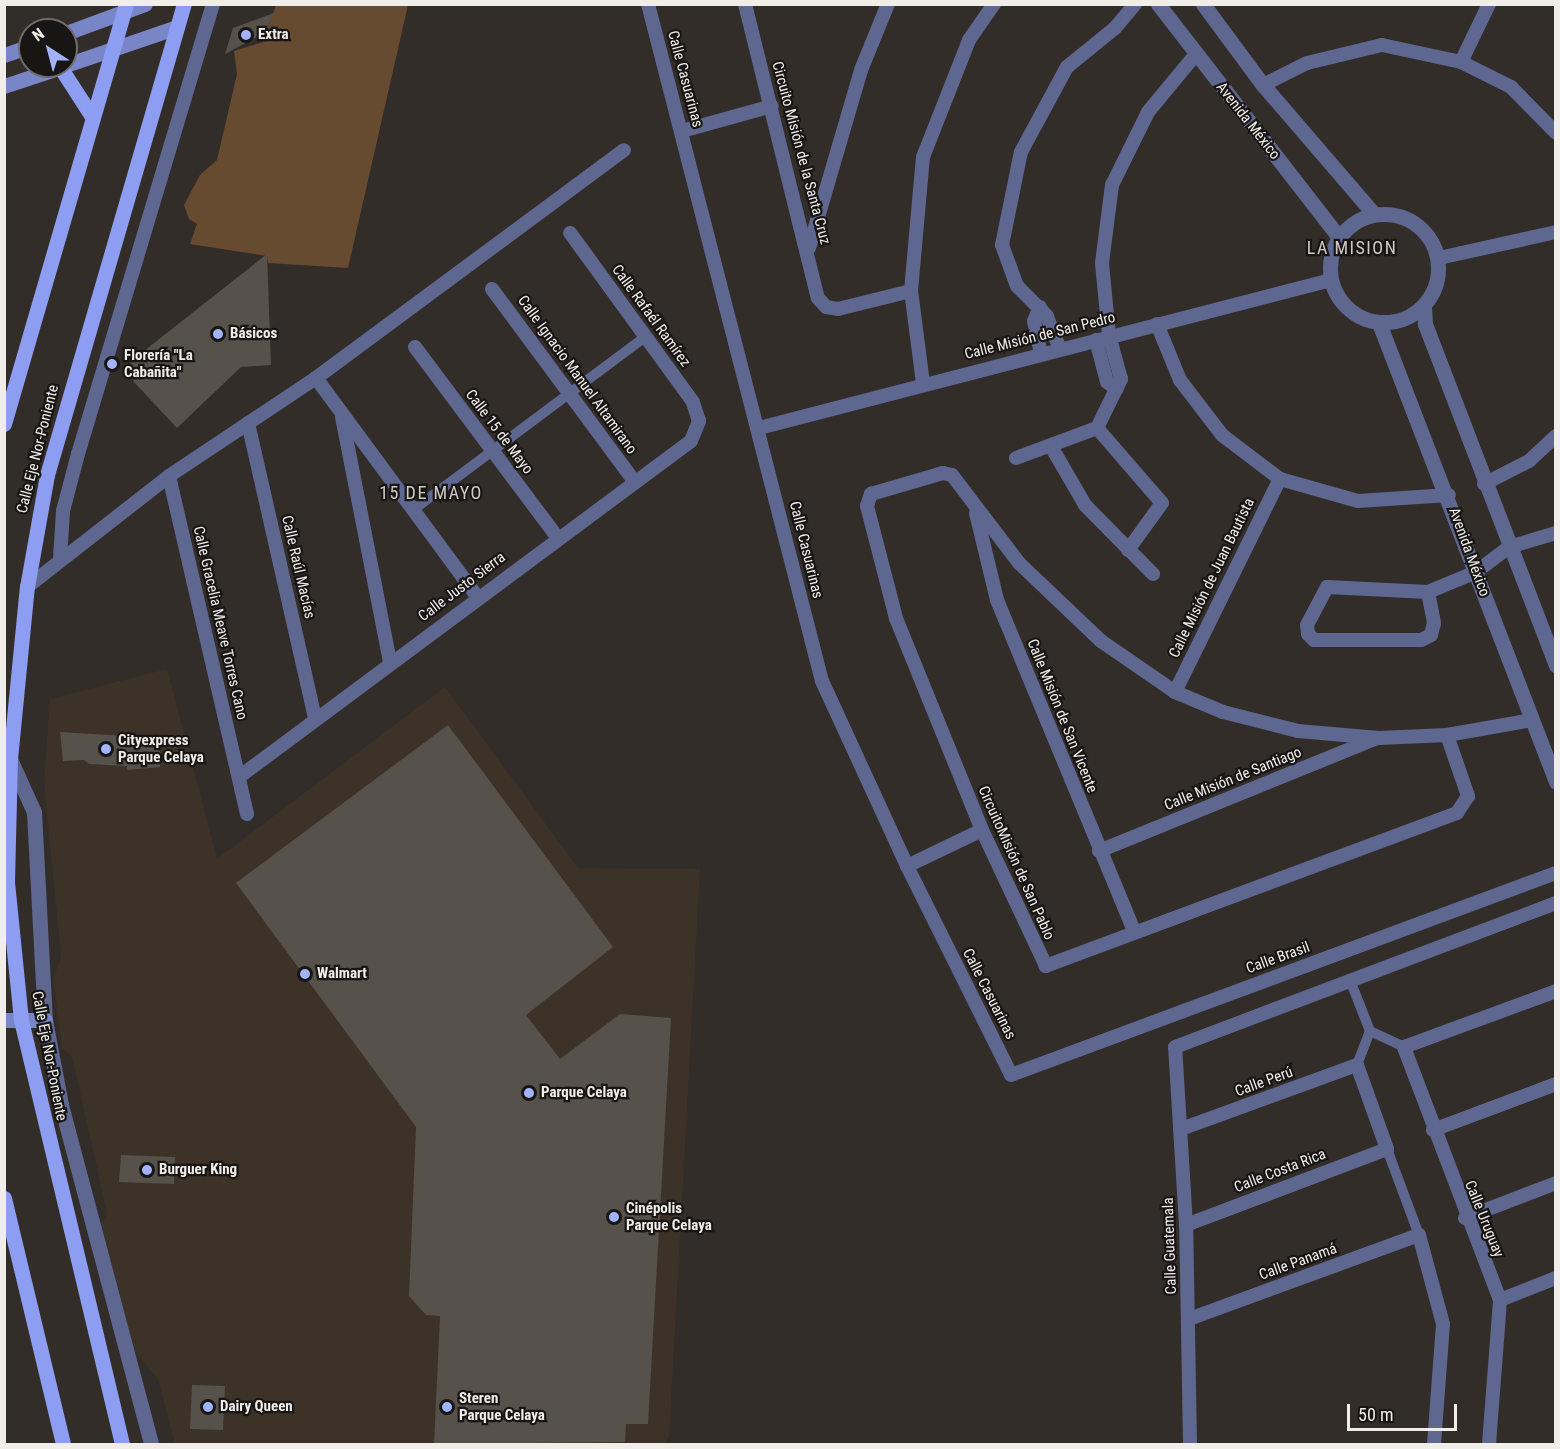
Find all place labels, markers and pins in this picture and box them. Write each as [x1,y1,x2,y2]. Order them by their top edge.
place label: Extra [258,26,289,44]
marker: Extra [239,28,253,42]
place label: Básicos [230,325,277,343]
marker: Básicos [211,327,225,341]
place label: Florería "La Cabañita" [124,346,193,381]
marker: Florería "La Cabañita" [105,357,119,371]
place label: Cityexpress Parque Celaya [118,731,204,766]
marker: Cityexpress Parque Celaya [99,742,113,756]
place label: Walmart [317,965,367,983]
marker: Walmart [298,967,312,981]
place label: Parque Celaya [541,1084,627,1102]
marker: Parque Celaya [522,1086,536,1100]
place label: Burguer King [159,1161,237,1179]
marker: Burguer King [140,1163,154,1177]
place label: Cinépolis Parque Celaya [626,1199,712,1234]
marker: Cinépolis Parque Celaya [607,1210,621,1224]
place label: Steren Parque Celaya [459,1389,545,1424]
place label: Dairy Queen [220,1398,293,1416]
marker: Dairy Queen [201,1400,215,1414]
marker: Steren Parque Celaya [440,1400,454,1414]

